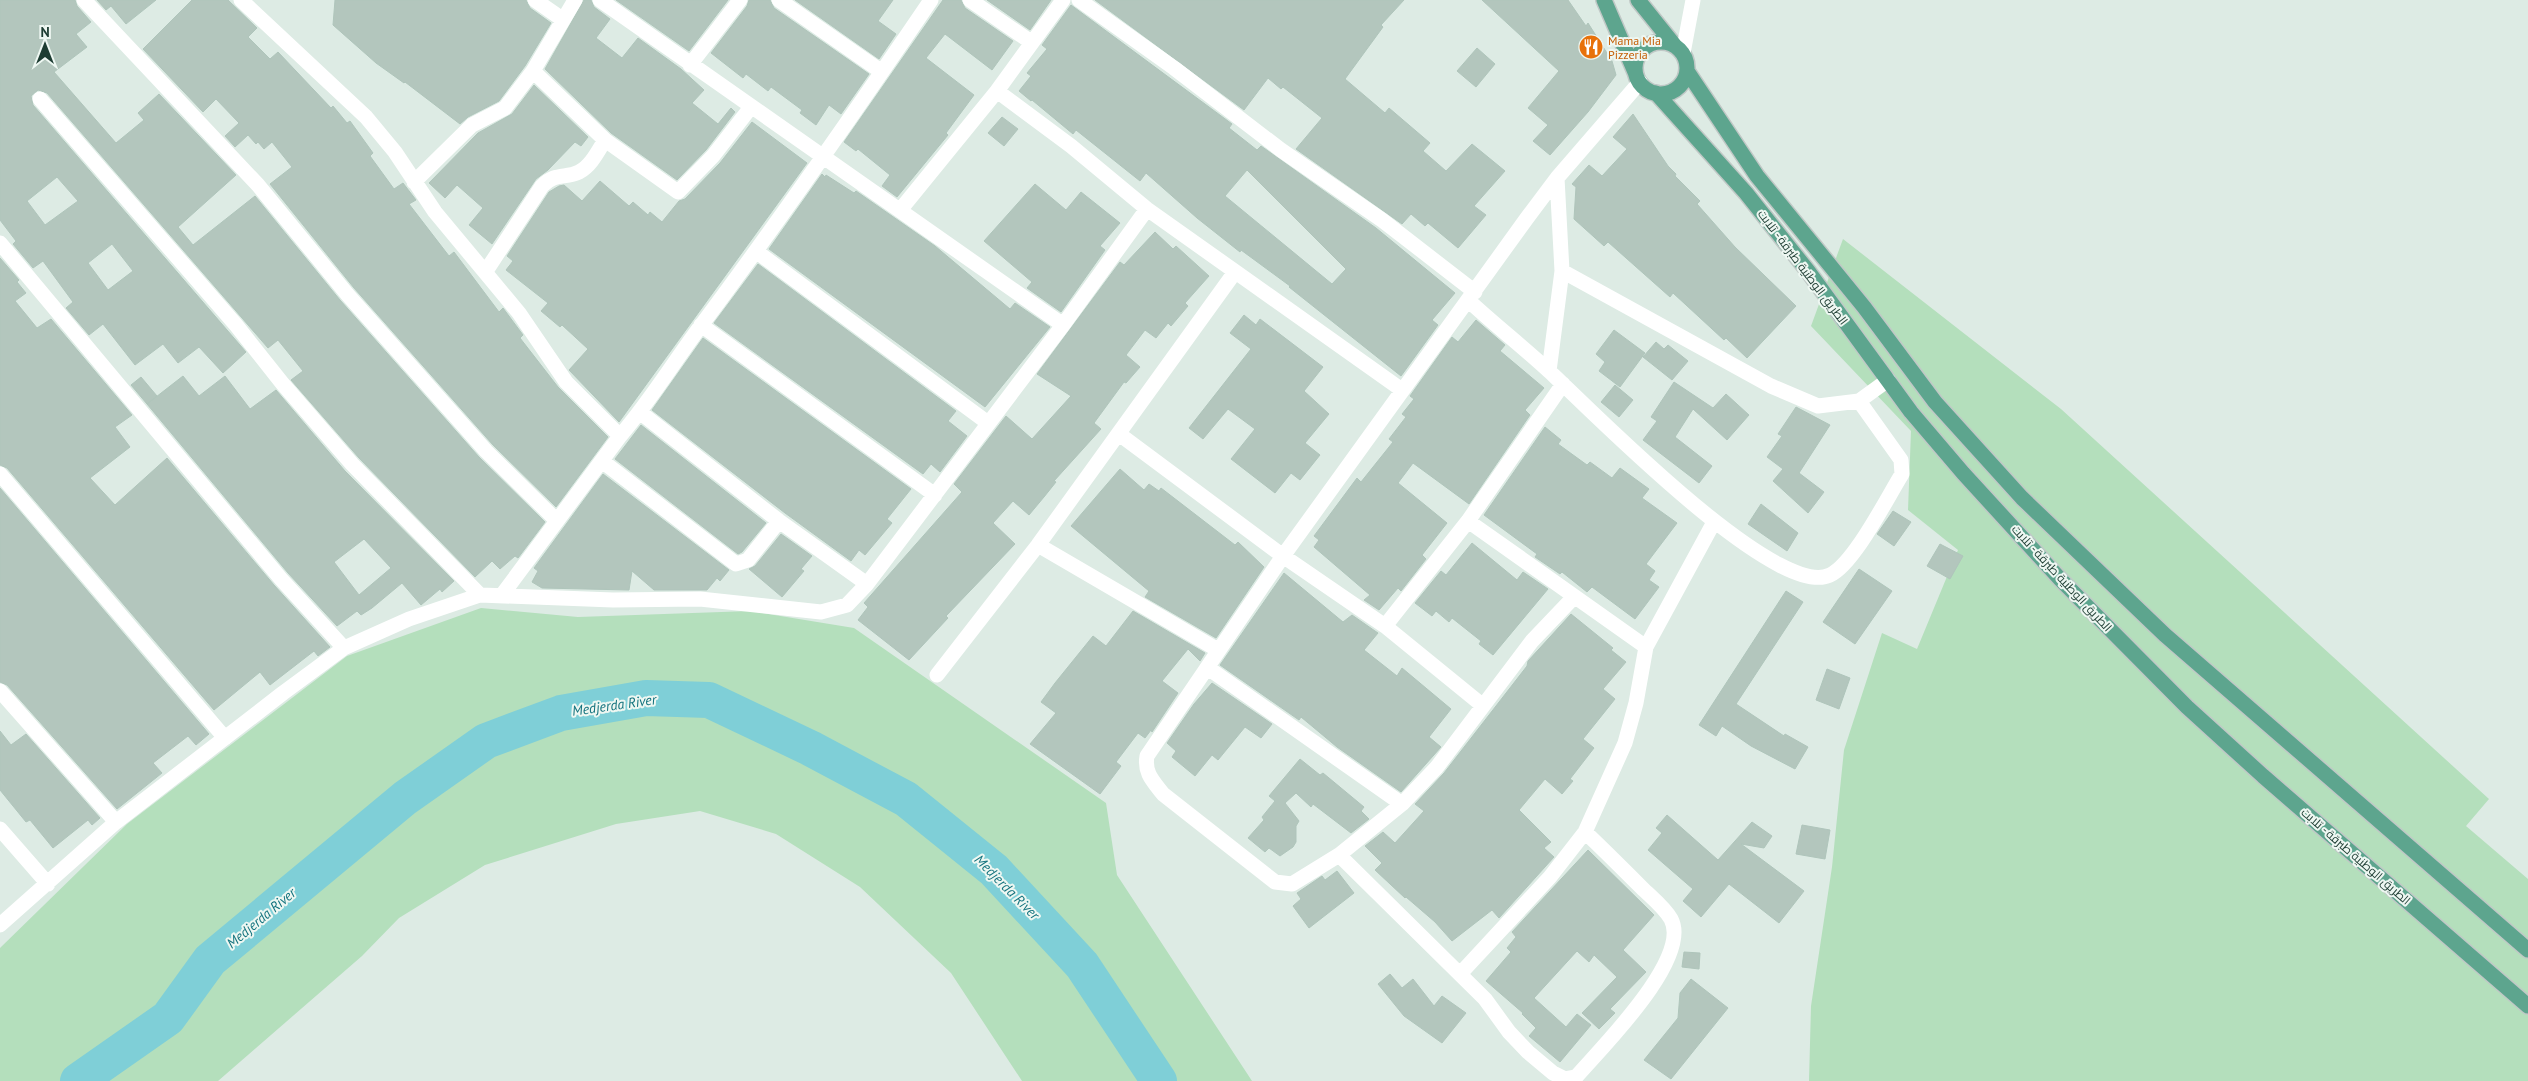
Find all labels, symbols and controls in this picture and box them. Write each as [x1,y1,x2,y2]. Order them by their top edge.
north arrow [20,20,70,70]
text: N [40,23,50,41]
place label: Mama Mia Pizzeria [1608,33,1661,62]
restaurant icon: Mama Mia Pizzeria [1578,34,1604,60]
street label: الطريق الوطنية طبرقة - تلابت [1755,207,1851,327]
street label: الطريق الوطنية طبرقة - تلابت [2009,522,2115,634]
water label: Medjerda River [571,690,659,720]
street label: الطريق الوطنية طبرقة - تلابت [2298,804,2414,908]
water label: Medjerda River [971,851,1044,924]
water label: Medjerda River [223,883,300,952]

